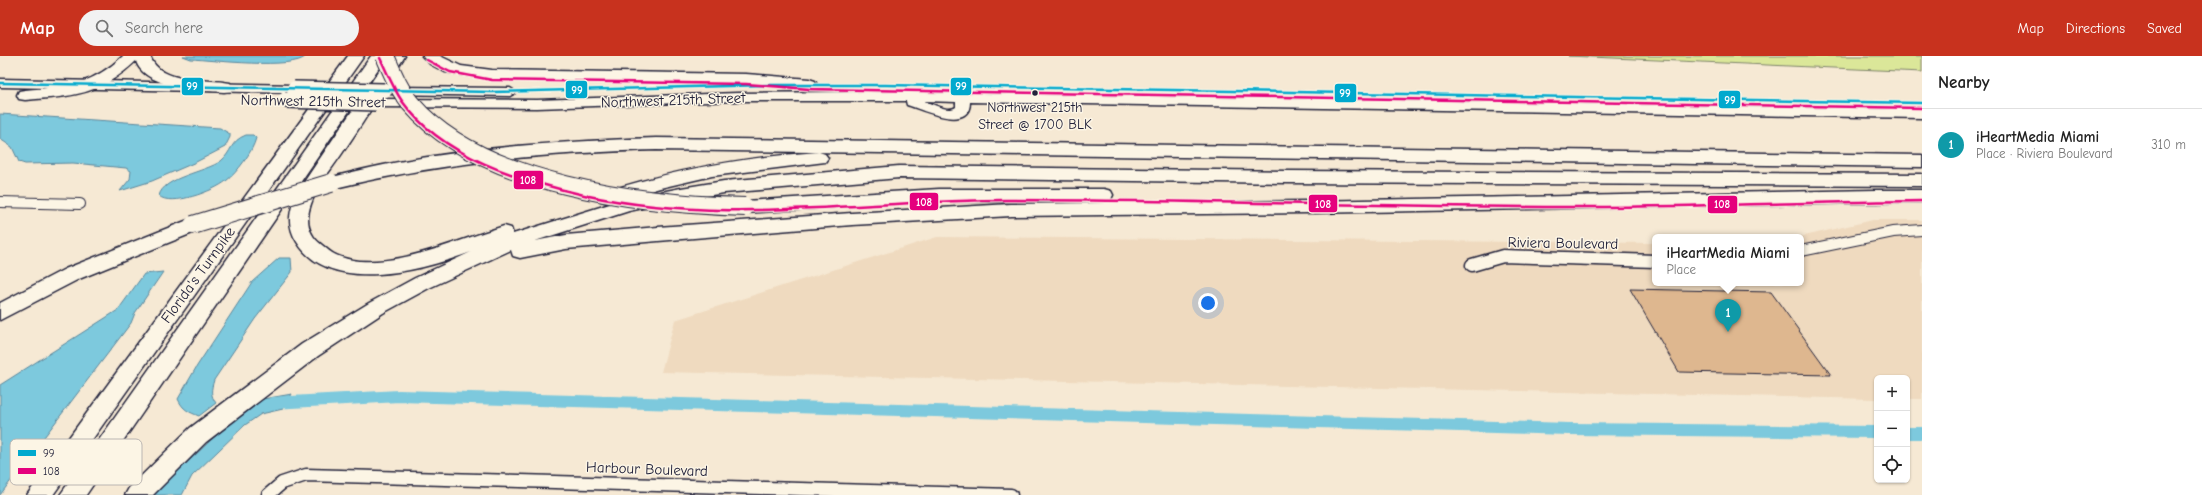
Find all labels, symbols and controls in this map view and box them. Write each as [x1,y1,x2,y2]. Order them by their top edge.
search box [79,10,359,46]
text: Map [20,17,55,39]
icon: search [93,17,115,39]
text: Search here [125,19,203,37]
text: Map [2017,20,2044,37]
text: Directions [2066,20,2125,37]
text: Saved [2147,20,2182,37]
text: Nearby [1938,73,1989,92]
line badge: 99 [181,77,204,96]
line badge: 99 [950,77,972,96]
text: 99 [186,80,198,93]
line badge: 99 [565,80,588,99]
text: 99 [955,80,967,93]
line badge: 99 [1334,83,1357,103]
text: 99 [571,84,583,97]
text: 99 [1339,87,1351,100]
street label: Northwest 215th Street [600,88,746,112]
marker: Northwest 215th Street @ 1700 BLK [1030,88,1040,98]
line badge: 99 [1718,90,1741,109]
street label: Northwest 215th Street [241,91,386,111]
text: 99 [1724,94,1736,107]
place label: Northwest 215th Street @ 1700 BLK [978,99,1092,133]
text: iHeartMedia Miami [1976,128,2099,146]
text: 1 [1948,137,1954,152]
text: 310 m [2151,137,2186,152]
text: Place · Riviera Boulevard [1976,146,2113,161]
line badge: 108 [513,170,544,190]
text: 108 [520,174,536,187]
line badge: 108 [909,192,939,211]
line badge: 108 [1308,194,1338,213]
line badge: 108 [1707,195,1738,214]
text: 108 [916,196,932,209]
text: 108 [1315,198,1331,211]
text: 108 [1714,198,1730,211]
street label: Florida's Turnpike [157,223,239,327]
street label: Riviera Boulevard [1507,233,1619,253]
popup [1652,234,1804,286]
text: iHeartMedia Miami [1666,244,1790,262]
text: Place [1666,262,1696,277]
your location [1198,293,1218,313]
pin: 1 [1715,299,1741,332]
map controls [1874,375,1910,483]
button: + [1874,375,1910,411]
button: − [1874,411,1910,447]
legend [10,439,142,485]
text: 99 [43,447,55,460]
button: locate [1874,447,1910,483]
street label: Harbour Boulevard [586,458,708,480]
text: 108 [43,465,60,478]

